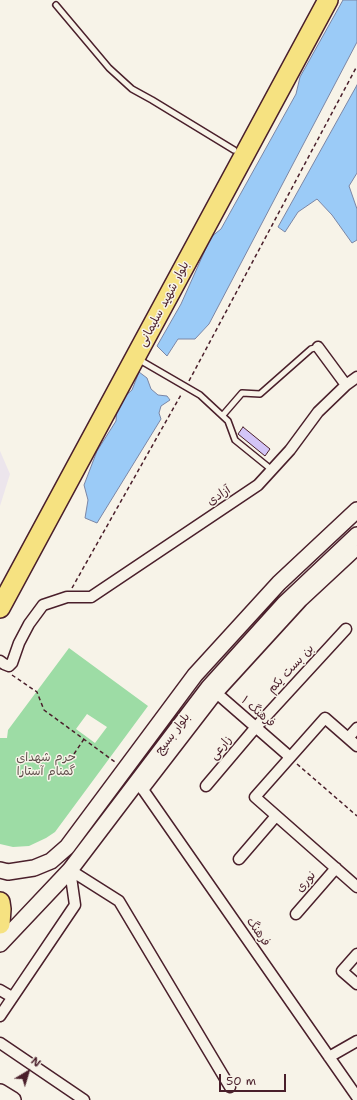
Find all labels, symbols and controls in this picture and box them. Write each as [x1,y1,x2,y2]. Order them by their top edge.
street label: بلوار شهید سلیمانی [135,259,193,349]
street label: آزادی [204,483,234,509]
street label: بن بست یکم [265,642,317,696]
street label: فرهنگ ۱ [238,693,278,731]
street label: بلوار بسیج [153,710,193,758]
street label: زارعی [207,733,235,763]
park label: حرم شهدای گمنام آستارا [16,751,76,779]
street label: نوری [293,869,319,895]
street label: فرهنگ [243,915,273,949]
north arrow [8,1052,48,1092]
text: N [28,1054,44,1071]
scale bar [221,1066,288,1092]
text: 50 m [226,1073,256,1089]

